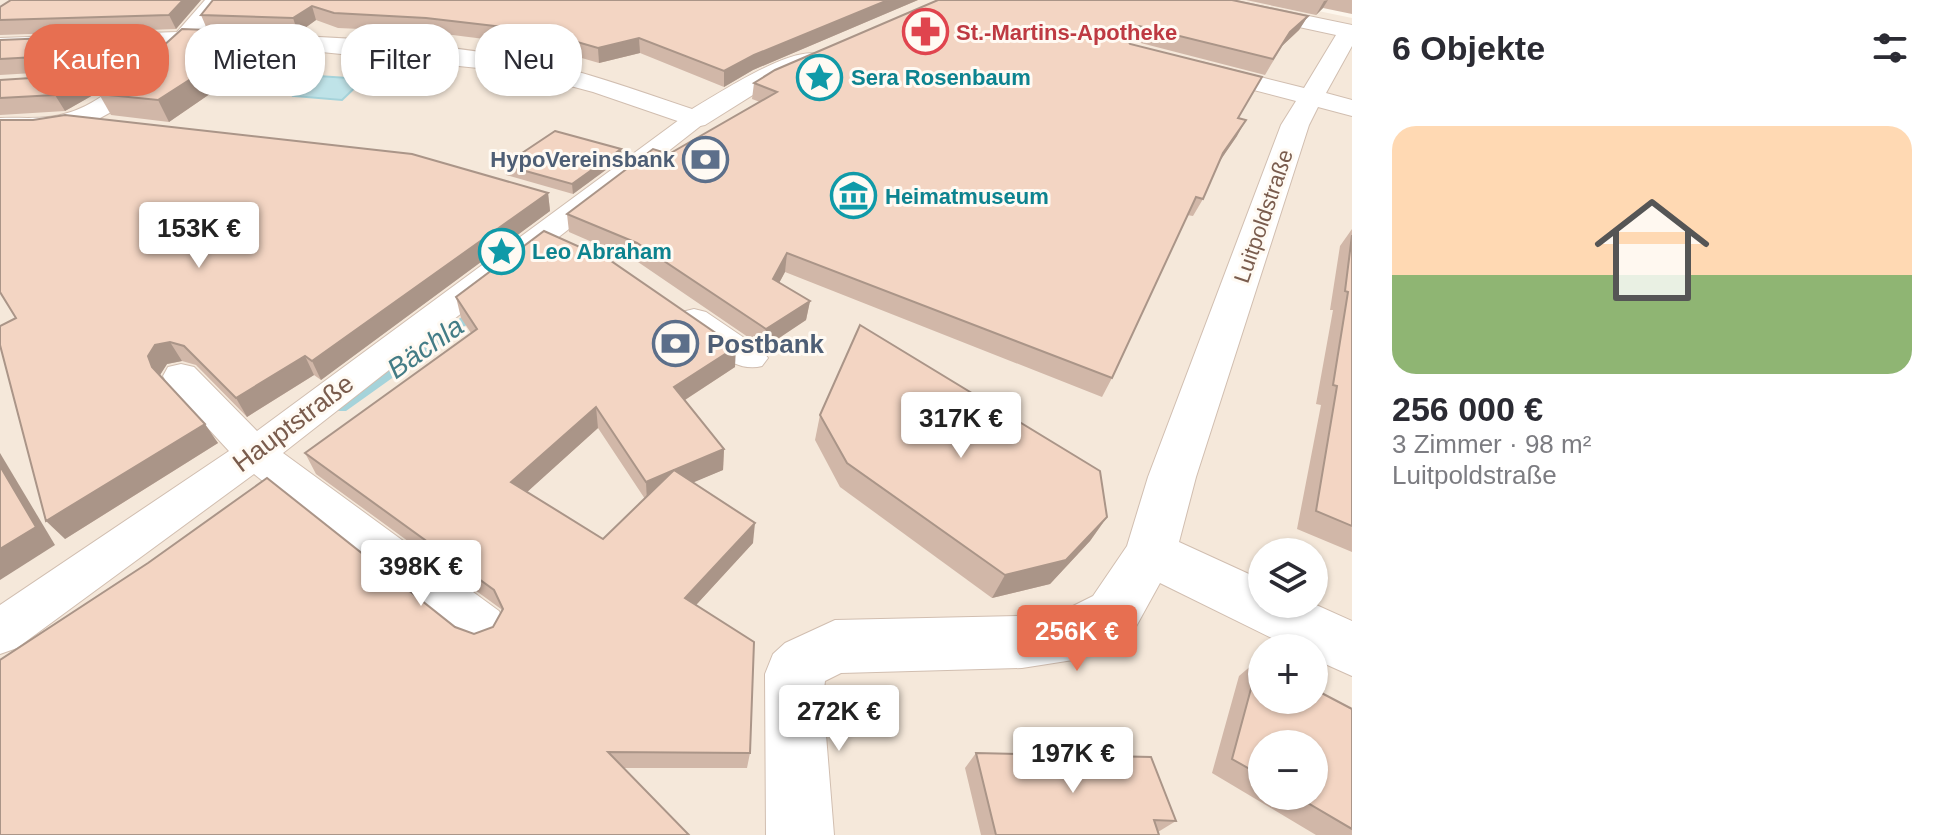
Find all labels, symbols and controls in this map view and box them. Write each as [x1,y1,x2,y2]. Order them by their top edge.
pharmacy icon: St.-Martins-Apotheke [901,8,949,56]
place label: St.-Martins-Apotheke [956,20,1177,45]
chip: Kaufen [24,24,169,96]
chip: Mieten [185,24,325,96]
chip: Filter [341,24,459,96]
chip: Neu [475,24,582,96]
icon: filters [1868,26,1912,70]
text: 6 Objekte [1392,29,1545,67]
place icon: Sera Rosenbaum [796,53,844,101]
place label: Sera Rosenbaum [851,65,1031,90]
bank icon: HypoVereinsbank [682,135,730,183]
street label: Luitpoldstraße [1229,146,1298,286]
place label: HypoVereinsbank [490,147,676,172]
museum icon: Heimatmuseum [830,172,878,220]
icon: home [1580,178,1724,322]
place label: Heimatmuseum [885,184,1049,209]
pin: 153K € [134,202,264,270]
text: 153K € [157,213,241,243]
place icon: Leo Abraham [477,227,525,275]
place label: Leo Abraham [532,239,672,264]
water label: Bächla [381,310,469,385]
bank icon: Postbank [652,320,700,368]
place label: Postbank [707,329,825,359]
street label: Hauptstraße [227,368,359,478]
text: 256 000 € [1392,390,1543,428]
pin: 317K € [896,392,1026,460]
text: 317K € [919,403,1003,433]
text: 3 Zimmer · 98 m² [1392,429,1591,459]
text: Luitpoldstraße [1392,460,1557,490]
map controls [1248,538,1328,810]
button: layers [1248,538,1328,618]
pin: 398K € [356,540,486,608]
text: 398K € [379,551,463,581]
pin: 256K € [1012,605,1142,673]
text: 256K € [1035,616,1119,646]
button: + [1248,634,1328,714]
pin: 272K € [774,685,904,753]
text: 272K € [797,696,881,726]
pin: 197K € [1008,727,1138,795]
button: − [1248,730,1328,810]
text: 197K € [1031,738,1115,768]

